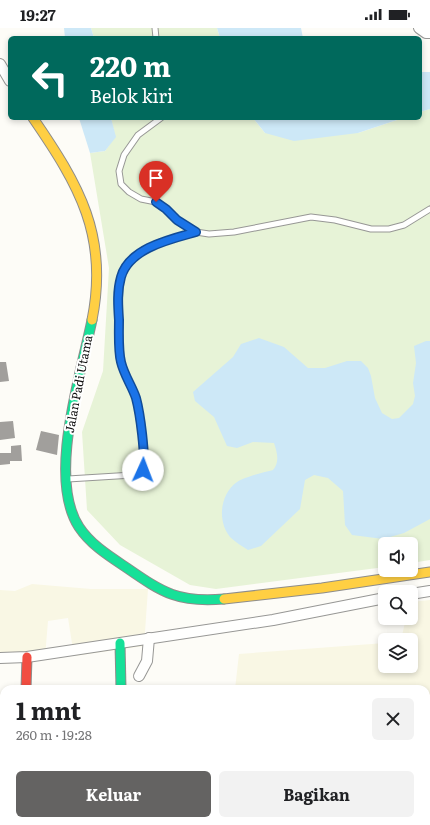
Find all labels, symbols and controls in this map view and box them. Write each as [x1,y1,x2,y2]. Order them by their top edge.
text: 19:27 [20,3,56,26]
text: 220 m [90,44,171,86]
icon: left [24,52,76,104]
text: Belok kiri [90,82,173,109]
pin [139,161,173,202]
icon: arrive [145,167,167,189]
street label: Jalan Padi Utama [60,333,96,434]
position arrow [122,449,164,491]
map controls [378,537,418,673]
button: sound [378,537,418,577]
button: search [378,585,418,625]
button: layers [378,633,418,673]
text: 1 mnt [16,692,81,727]
button: close [372,698,414,740]
text: 260 m · 19:28 [16,725,92,744]
button: Keluar [16,771,211,817]
button: Bagikan [219,771,414,817]

